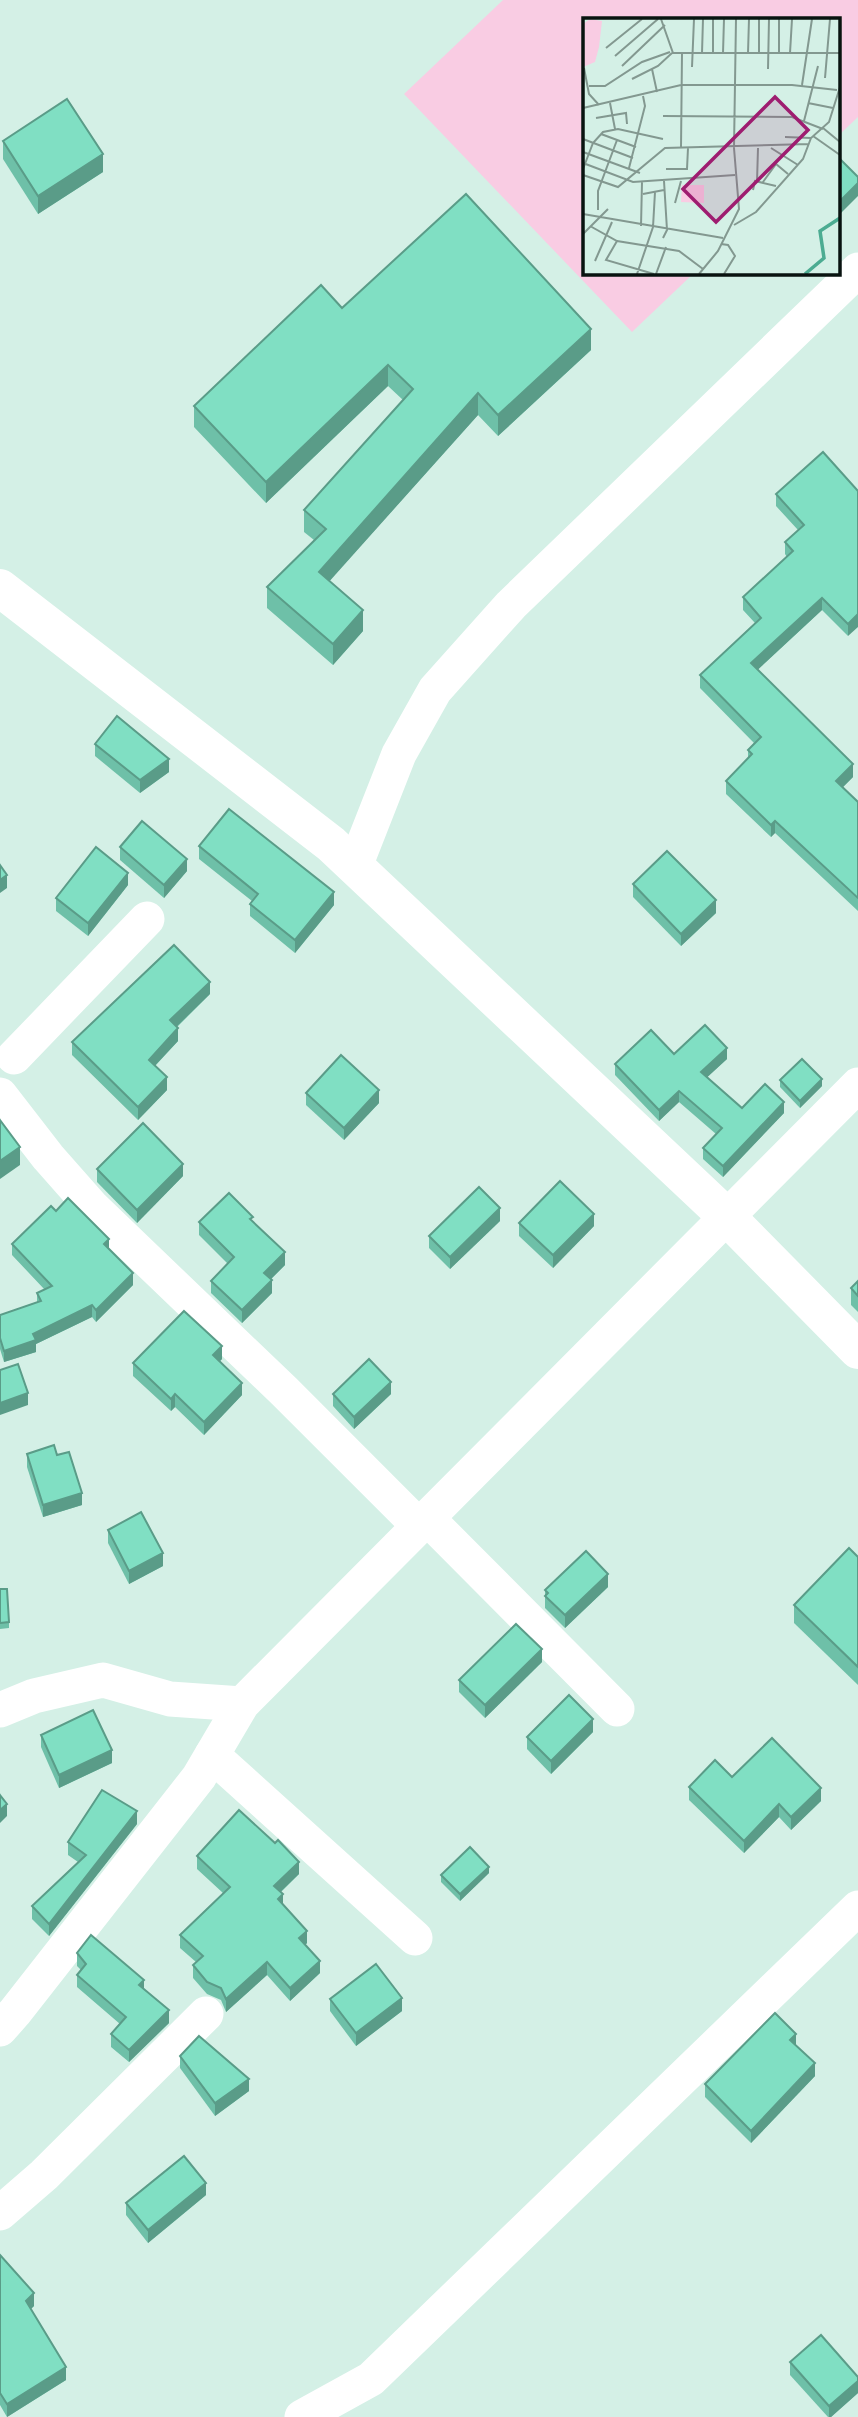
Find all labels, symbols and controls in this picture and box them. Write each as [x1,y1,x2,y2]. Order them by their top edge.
inset map [583,18,840,275]

